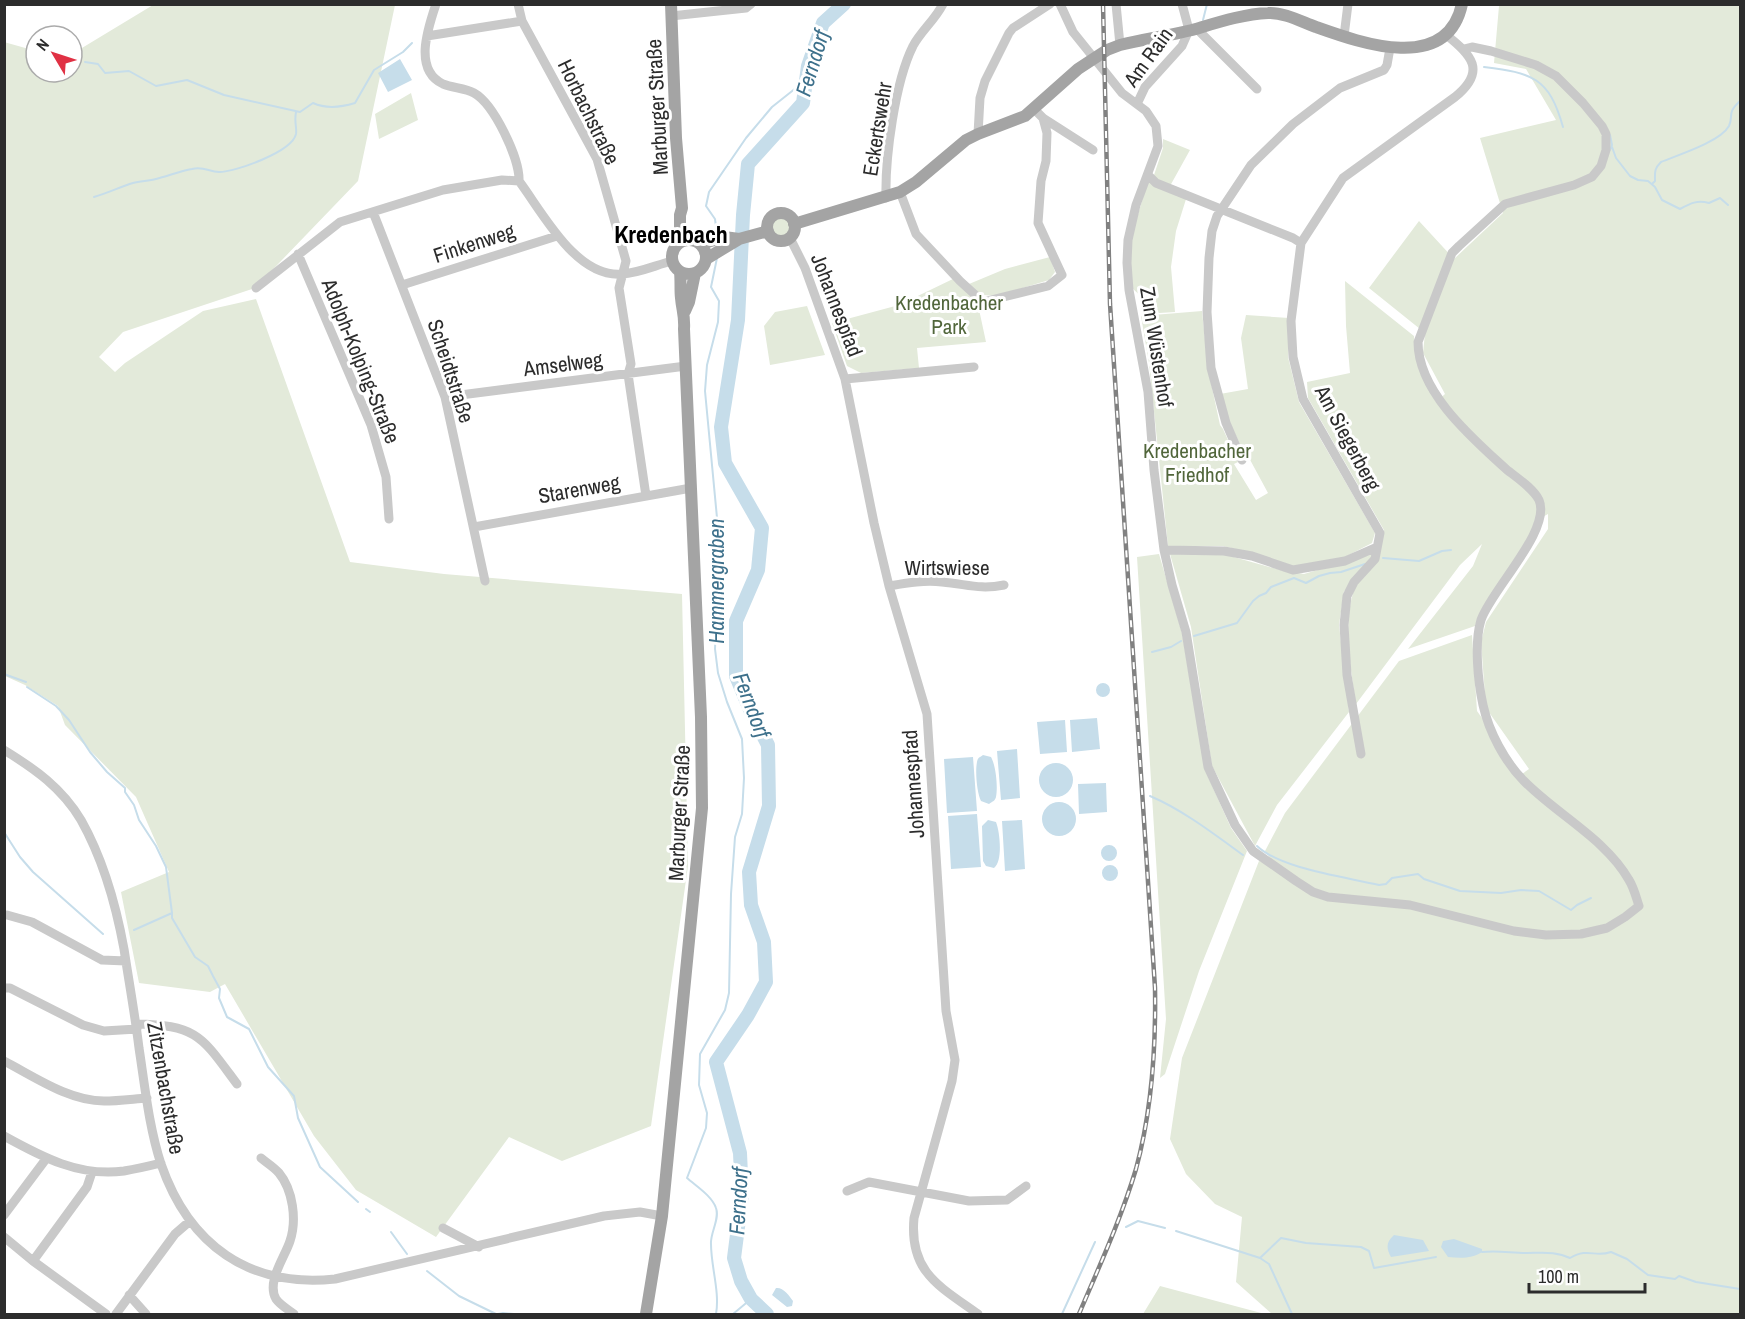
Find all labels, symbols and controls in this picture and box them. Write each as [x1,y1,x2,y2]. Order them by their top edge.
street label: Am Rain [1116,21,1179,93]
north arrow [24,24,84,84]
water label: Ferndorf [788,24,837,100]
text: N [31,34,54,55]
street label: Marburger Straße [639,38,675,176]
street label: Horbachstraße [551,54,627,170]
street label: Eckertswehr [855,80,899,178]
street label: Finkenweg [429,216,519,270]
district label: Kredenbach [614,218,728,250]
street label: Johannespfad [804,249,870,361]
street label: Adolph-Kolping-Straße [314,273,407,448]
street label: Zum Wüstenhof [1133,285,1181,409]
park label: Kredenbacher Park [895,288,1003,341]
street label: Scheidtstraße [421,316,481,426]
street label: Amselweg [521,345,605,383]
street label: Am Siegerberg [1308,379,1388,496]
park label: Kredenbacher Friedhof [1143,436,1251,489]
street label: Starenweg [536,468,622,510]
water label: Hammergraben [701,518,731,644]
street label: Wirtswiese [904,553,990,582]
water label: Ferndorf [726,668,779,744]
street label: Johannespfad [895,729,931,839]
street label: Marburger Straße [661,744,697,882]
street label: Zitzenbachstraße [140,1019,192,1157]
water label: Ferndorf [721,1165,755,1236]
scale bar [1529,1256,1644,1294]
text: 100 m [1538,1264,1579,1289]

